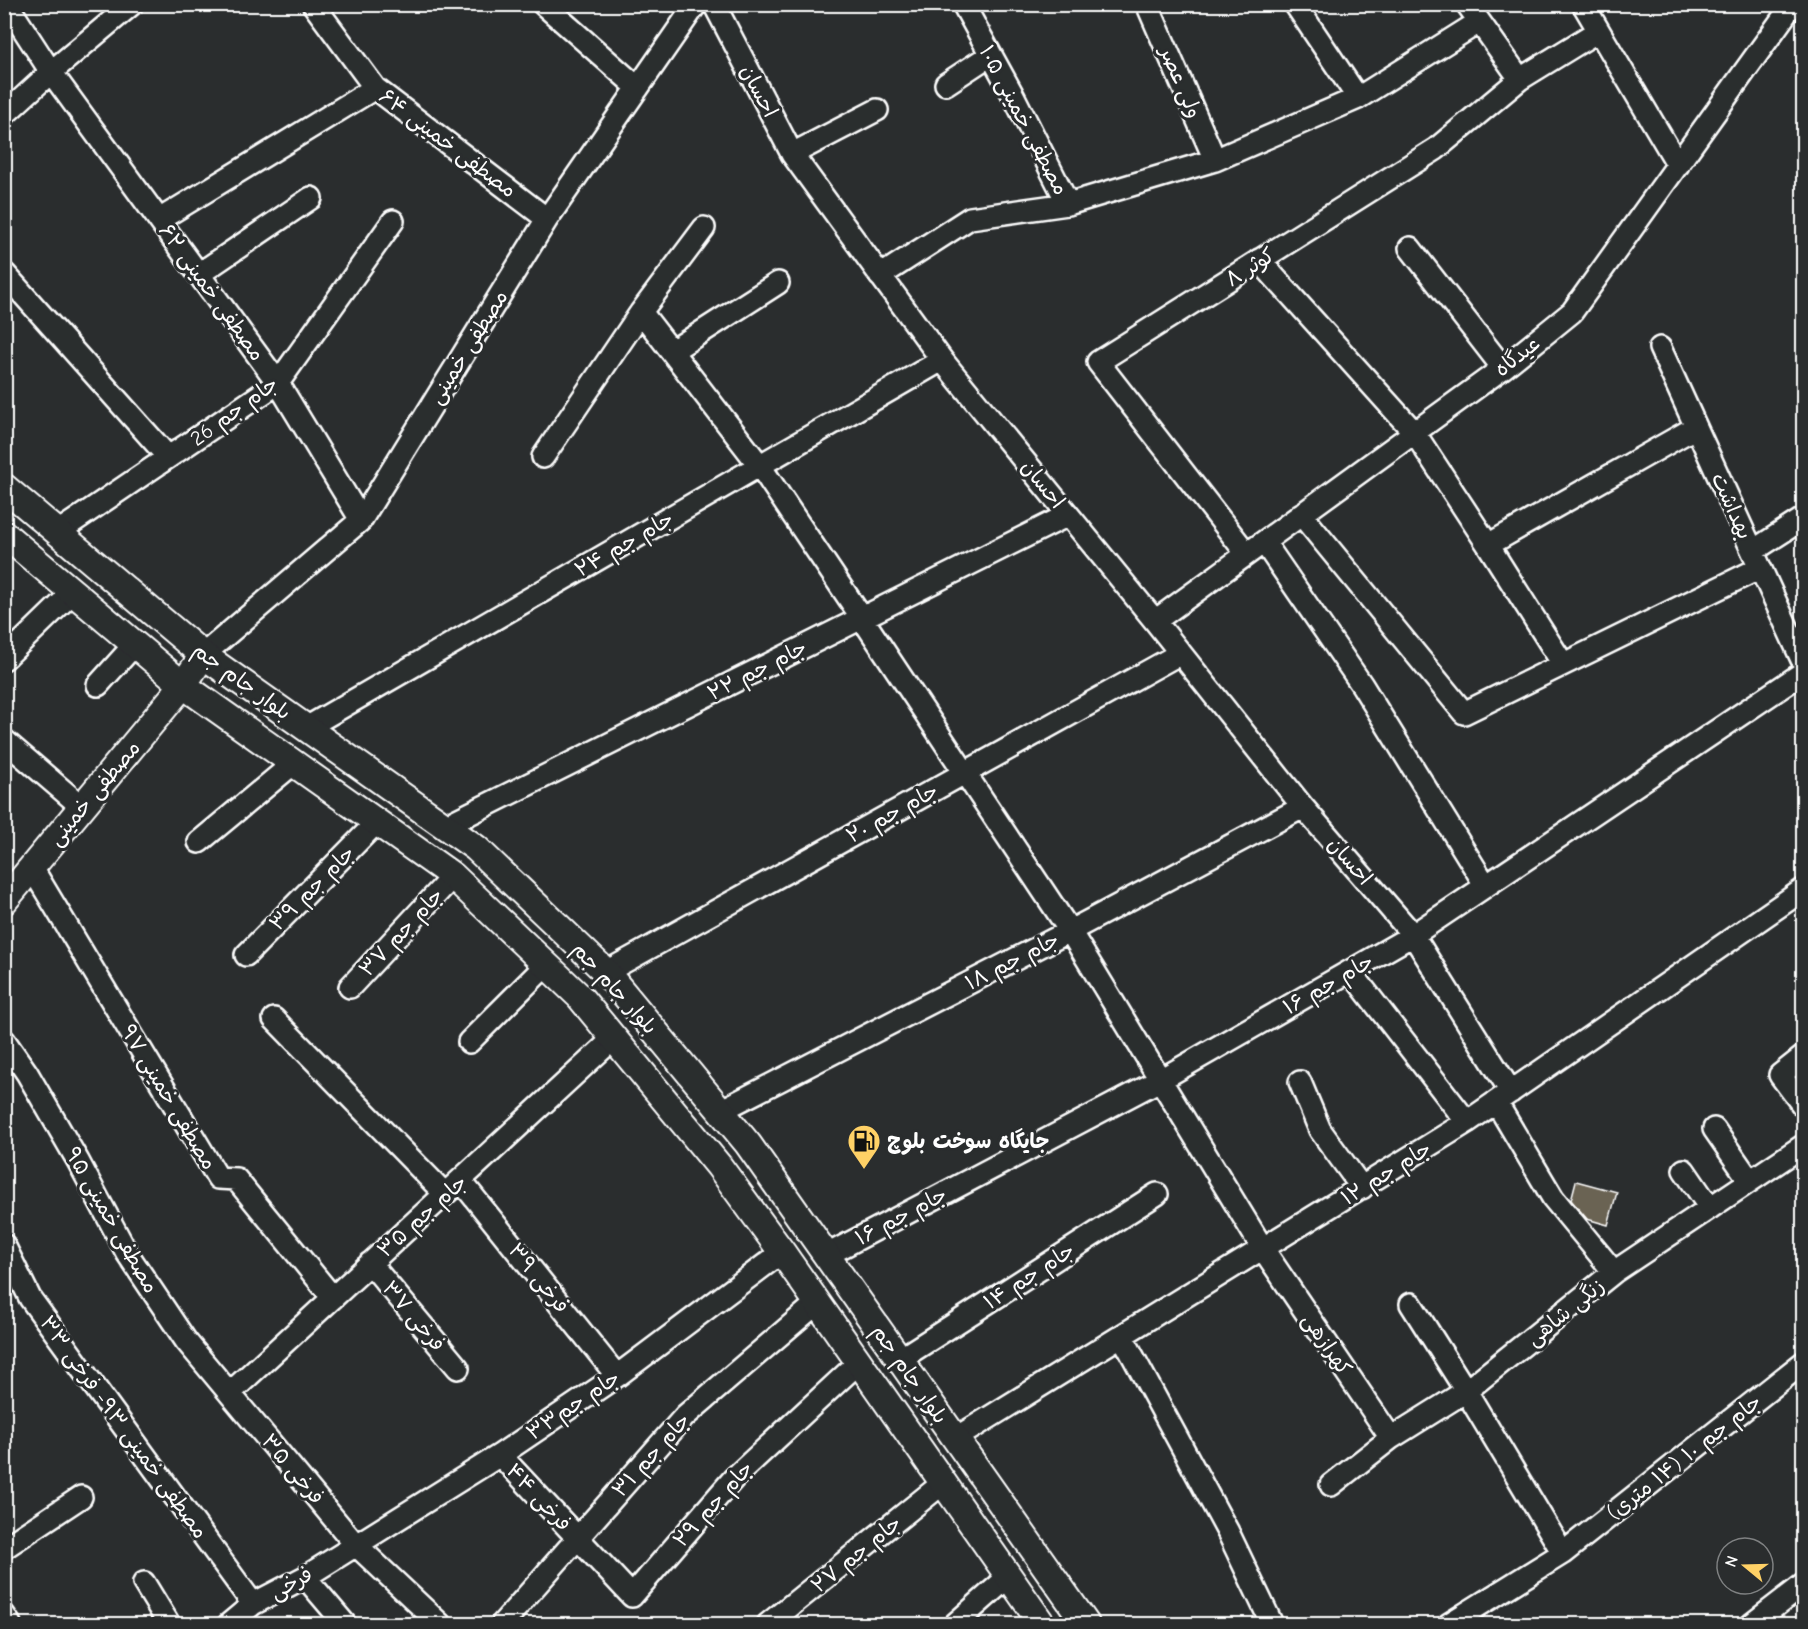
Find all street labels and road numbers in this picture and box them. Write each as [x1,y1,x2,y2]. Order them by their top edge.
street label: مصطفی خمینی ۱۰۵ [973,41,1074,200]
street label: ولی عصر [1153,41,1207,122]
street label: احسان [735,61,783,121]
street label: مصطفی خمینی ۶۴ [374,84,521,204]
street label: مصطفی خمینی ۶۲ [153,219,270,366]
street label: کوثر ۸ [1221,243,1280,292]
street label: مصطفی خمینی [423,286,514,409]
street label: عیدگاه [1490,331,1544,381]
street label: جام جم 26 [186,371,285,454]
street label: احسان [1016,455,1070,513]
street label: بهداشت [1706,469,1757,543]
street label: جام جم ۲۴ [570,506,680,585]
street label: جام جم ۲۲ [703,635,812,709]
street label: بلوار جام جم [186,637,296,728]
street label: مصطفی خمینی [43,736,146,852]
street label: جام جم ۲۰ [842,778,944,851]
street label: احسان [1323,832,1377,890]
street label: جام جم ۳۹ [265,841,362,938]
street label: جام جم ۳۷ [354,883,451,984]
street label: جام جم ۱۸ [961,927,1065,998]
street label: بلوار جام جم [565,937,662,1042]
street label: جام جم ۱۶ [1279,949,1379,1023]
street label: مصطفی خمینی ۹۷ [115,1020,222,1175]
street label: جام جم ۱۲ [1337,1136,1438,1213]
street label: مصطفی خمینی ۹۵ [59,1143,164,1298]
street label: جام جم ۳۵ [373,1170,474,1265]
street label: جام جم ۱۶ [851,1182,953,1254]
street label: فرخی ۳۹ [502,1238,574,1319]
street label: جام جم ۱۴ [979,1238,1081,1318]
street label: زنگی شاهی [1521,1273,1610,1352]
street label: فرخی ۳۷ [376,1276,450,1357]
street label: کهرازهی [1296,1308,1357,1381]
street label: مصطفی خمینی ۹۳- فرخی ۳۳ [34,1311,213,1544]
street label: بلوار جام جم [864,1320,953,1430]
street label: جام جم۳۳ [522,1365,626,1448]
street label: جام جم ۱۰ (۱۴ متری) [1602,1389,1768,1528]
street label: جام جم ۳۱ [607,1408,698,1505]
street label: فرخی ۳۵ [255,1429,329,1510]
street label: جام جم ۲۹ [668,1456,761,1555]
street label: فرخی ۴۴ [500,1458,576,1537]
street label: جام جم ۲۷ [806,1510,908,1601]
street label: فرخی [265,1562,318,1606]

